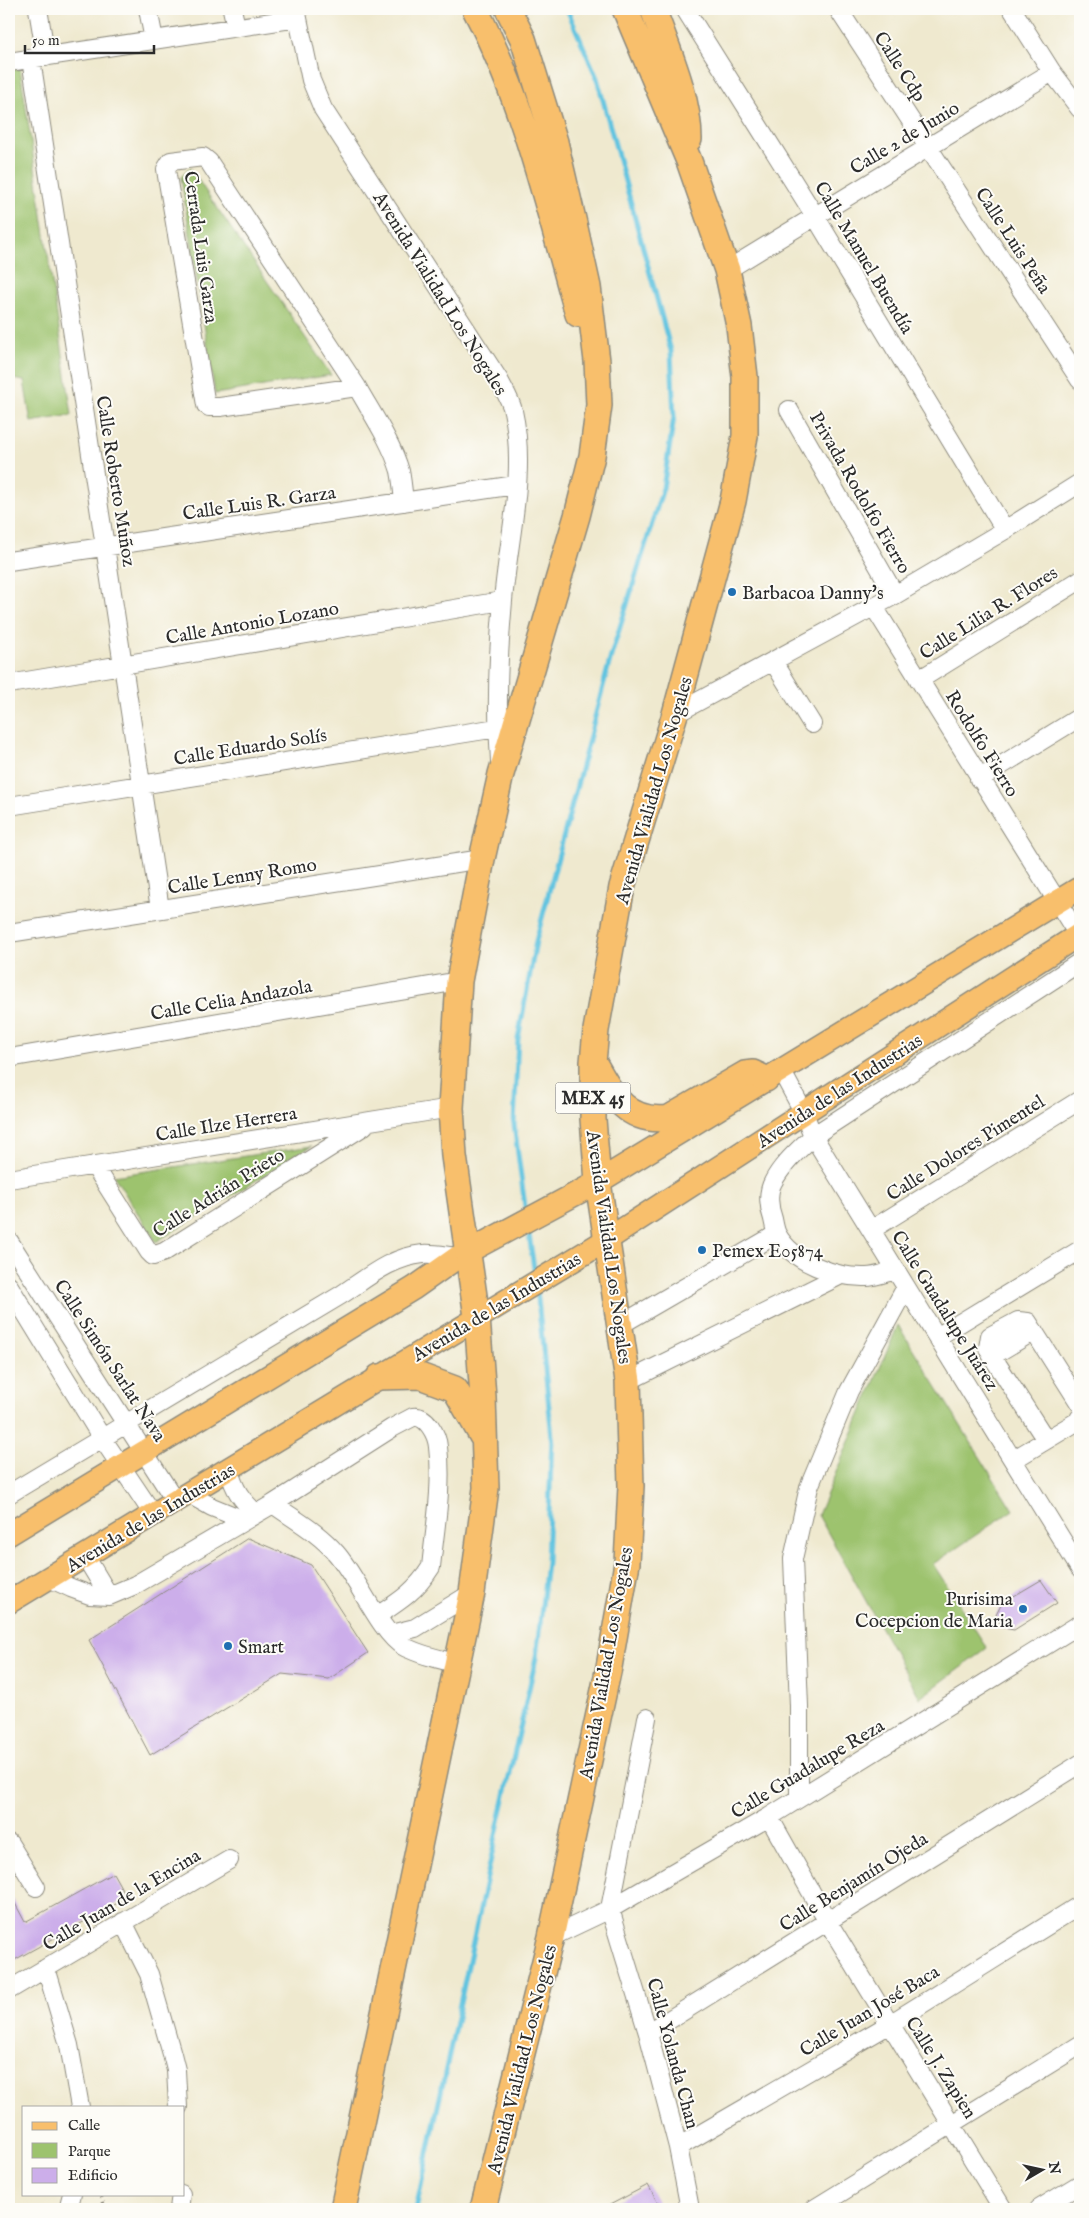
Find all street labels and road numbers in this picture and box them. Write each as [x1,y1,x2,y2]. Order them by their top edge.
street label: Calle Cdp [868,27,931,107]
street label: Calle 2 de Junio [846,97,964,181]
street label: Cerrada Luis Garza [177,170,223,326]
street label: Calle Manuel Buendía [808,177,919,339]
street label: Calle Luis Peña [969,183,1056,299]
street label: Avenida Vialidad Los Nogales [366,187,512,400]
street label: Calle Roberto Muñoz [90,394,140,569]
street label: Privada Rodolfo Fierro [803,408,915,578]
street label: Calle Luis R. Garza [181,481,338,527]
street label: Calle Lilia R. Flores [915,561,1063,666]
street label: Calle Antonio Lozano [164,597,341,651]
street label: Avenida Vialidad Los Nogales [611,674,699,908]
street label: Rodolfo Fierro [939,686,1024,802]
street label: Calle Eduardo Solís [172,724,329,772]
street label: Calle Lenny Romo [166,853,318,901]
street label: Calle Celia Andazola [149,975,315,1027]
street label: Avenida de las Industrias [752,1029,927,1155]
road number: MEX 45 [556,1082,630,1114]
street label: Calle Dolores Pimentel [882,1090,1050,1207]
street label: Calle Ilze Herrera [154,1102,299,1148]
street label: Avenida Vialidad Los Nogales [580,1128,636,1366]
street label: Calle Adrián Prieto [149,1144,289,1244]
street label: Calle Guadalupe Juárez [885,1227,1003,1396]
street label: Avenida de las Industrias [407,1248,586,1368]
street label: Calle Simón Sarlat Nava [48,1276,171,1447]
street label: Avenida de las Industrias [61,1459,240,1579]
street label: Avenida Vialidad Los Nogales [575,1545,639,1782]
street label: Calle Guadalupe Reza [727,1714,890,1825]
street label: Calle Benjamín Ojeda [775,1827,933,1938]
street label: Calle Juan de la Encina [39,1844,206,1957]
street label: Avenida Vialidad Los Nogales [483,1942,563,2178]
street label: Calle Juan José Baca [796,1960,945,2063]
street label: Calle Yolanda Chan [640,1976,704,2131]
street label: Calle J. Zapien [899,2013,981,2124]

